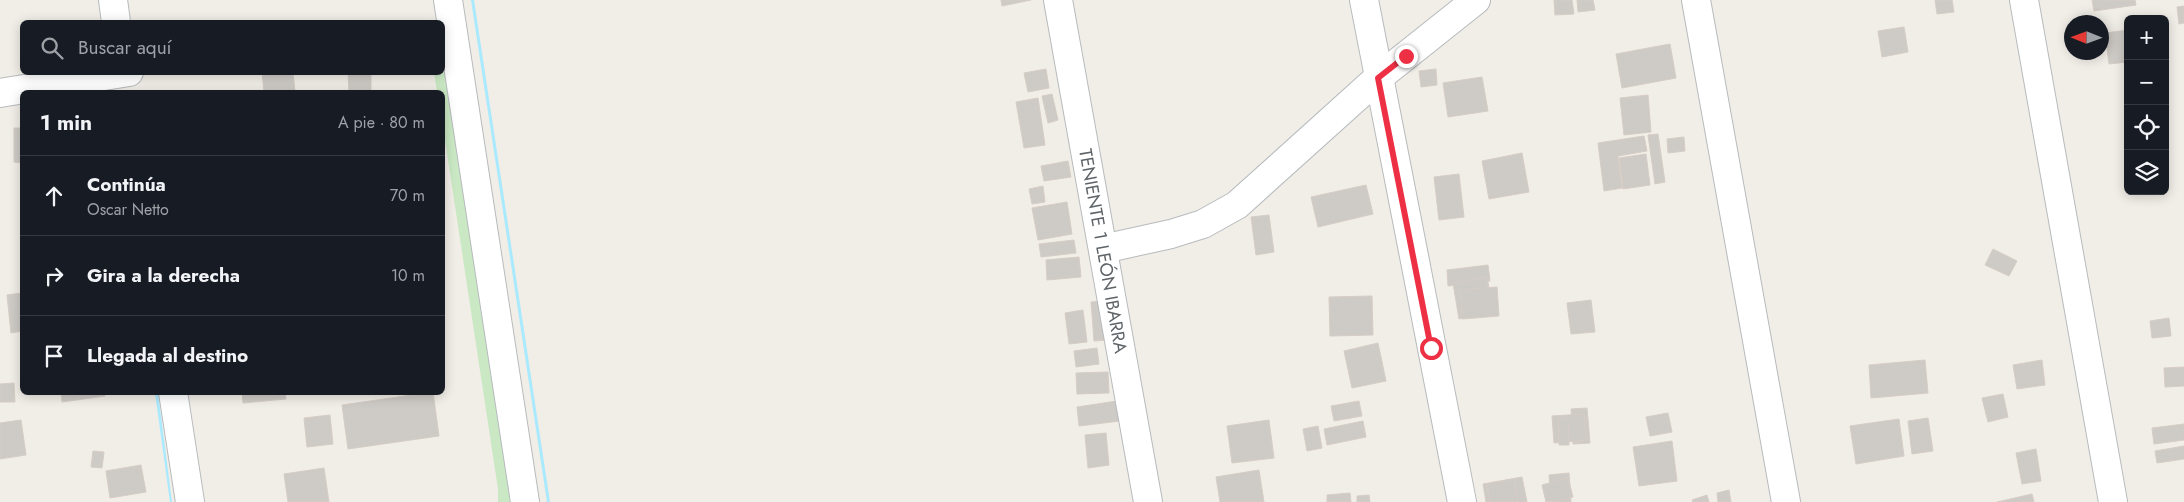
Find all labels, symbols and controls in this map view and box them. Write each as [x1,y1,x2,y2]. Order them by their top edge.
north arrow [2064,15,2109,60]
map controls [2124,15,2169,195]
button: + [2124,15,2169,60]
search box [20,20,445,75]
icon: search [38,34,66,62]
text: Buscar aquí [78,34,172,61]
route end [1395,45,1418,68]
button: − [2124,60,2169,105]
button: locate [2124,105,2169,150]
text: 1 min [40,108,92,138]
text: A pie · 80 m [338,111,425,134]
street label: TENIENTE 1 LEÓN IBARRA [1072,147,1134,355]
button: layers [2124,150,2169,195]
text: Continúa [87,171,166,198]
icon: ahead [40,182,68,210]
text: 70 m [390,184,425,207]
text: Oscar Netto [87,198,169,221]
icon: right [40,262,68,290]
text: Gira a la derecha [87,262,240,289]
text: 10 m [391,264,425,287]
route start [1420,337,1443,360]
icon: arrive [40,342,68,370]
text: Llegada al destino [87,342,248,369]

